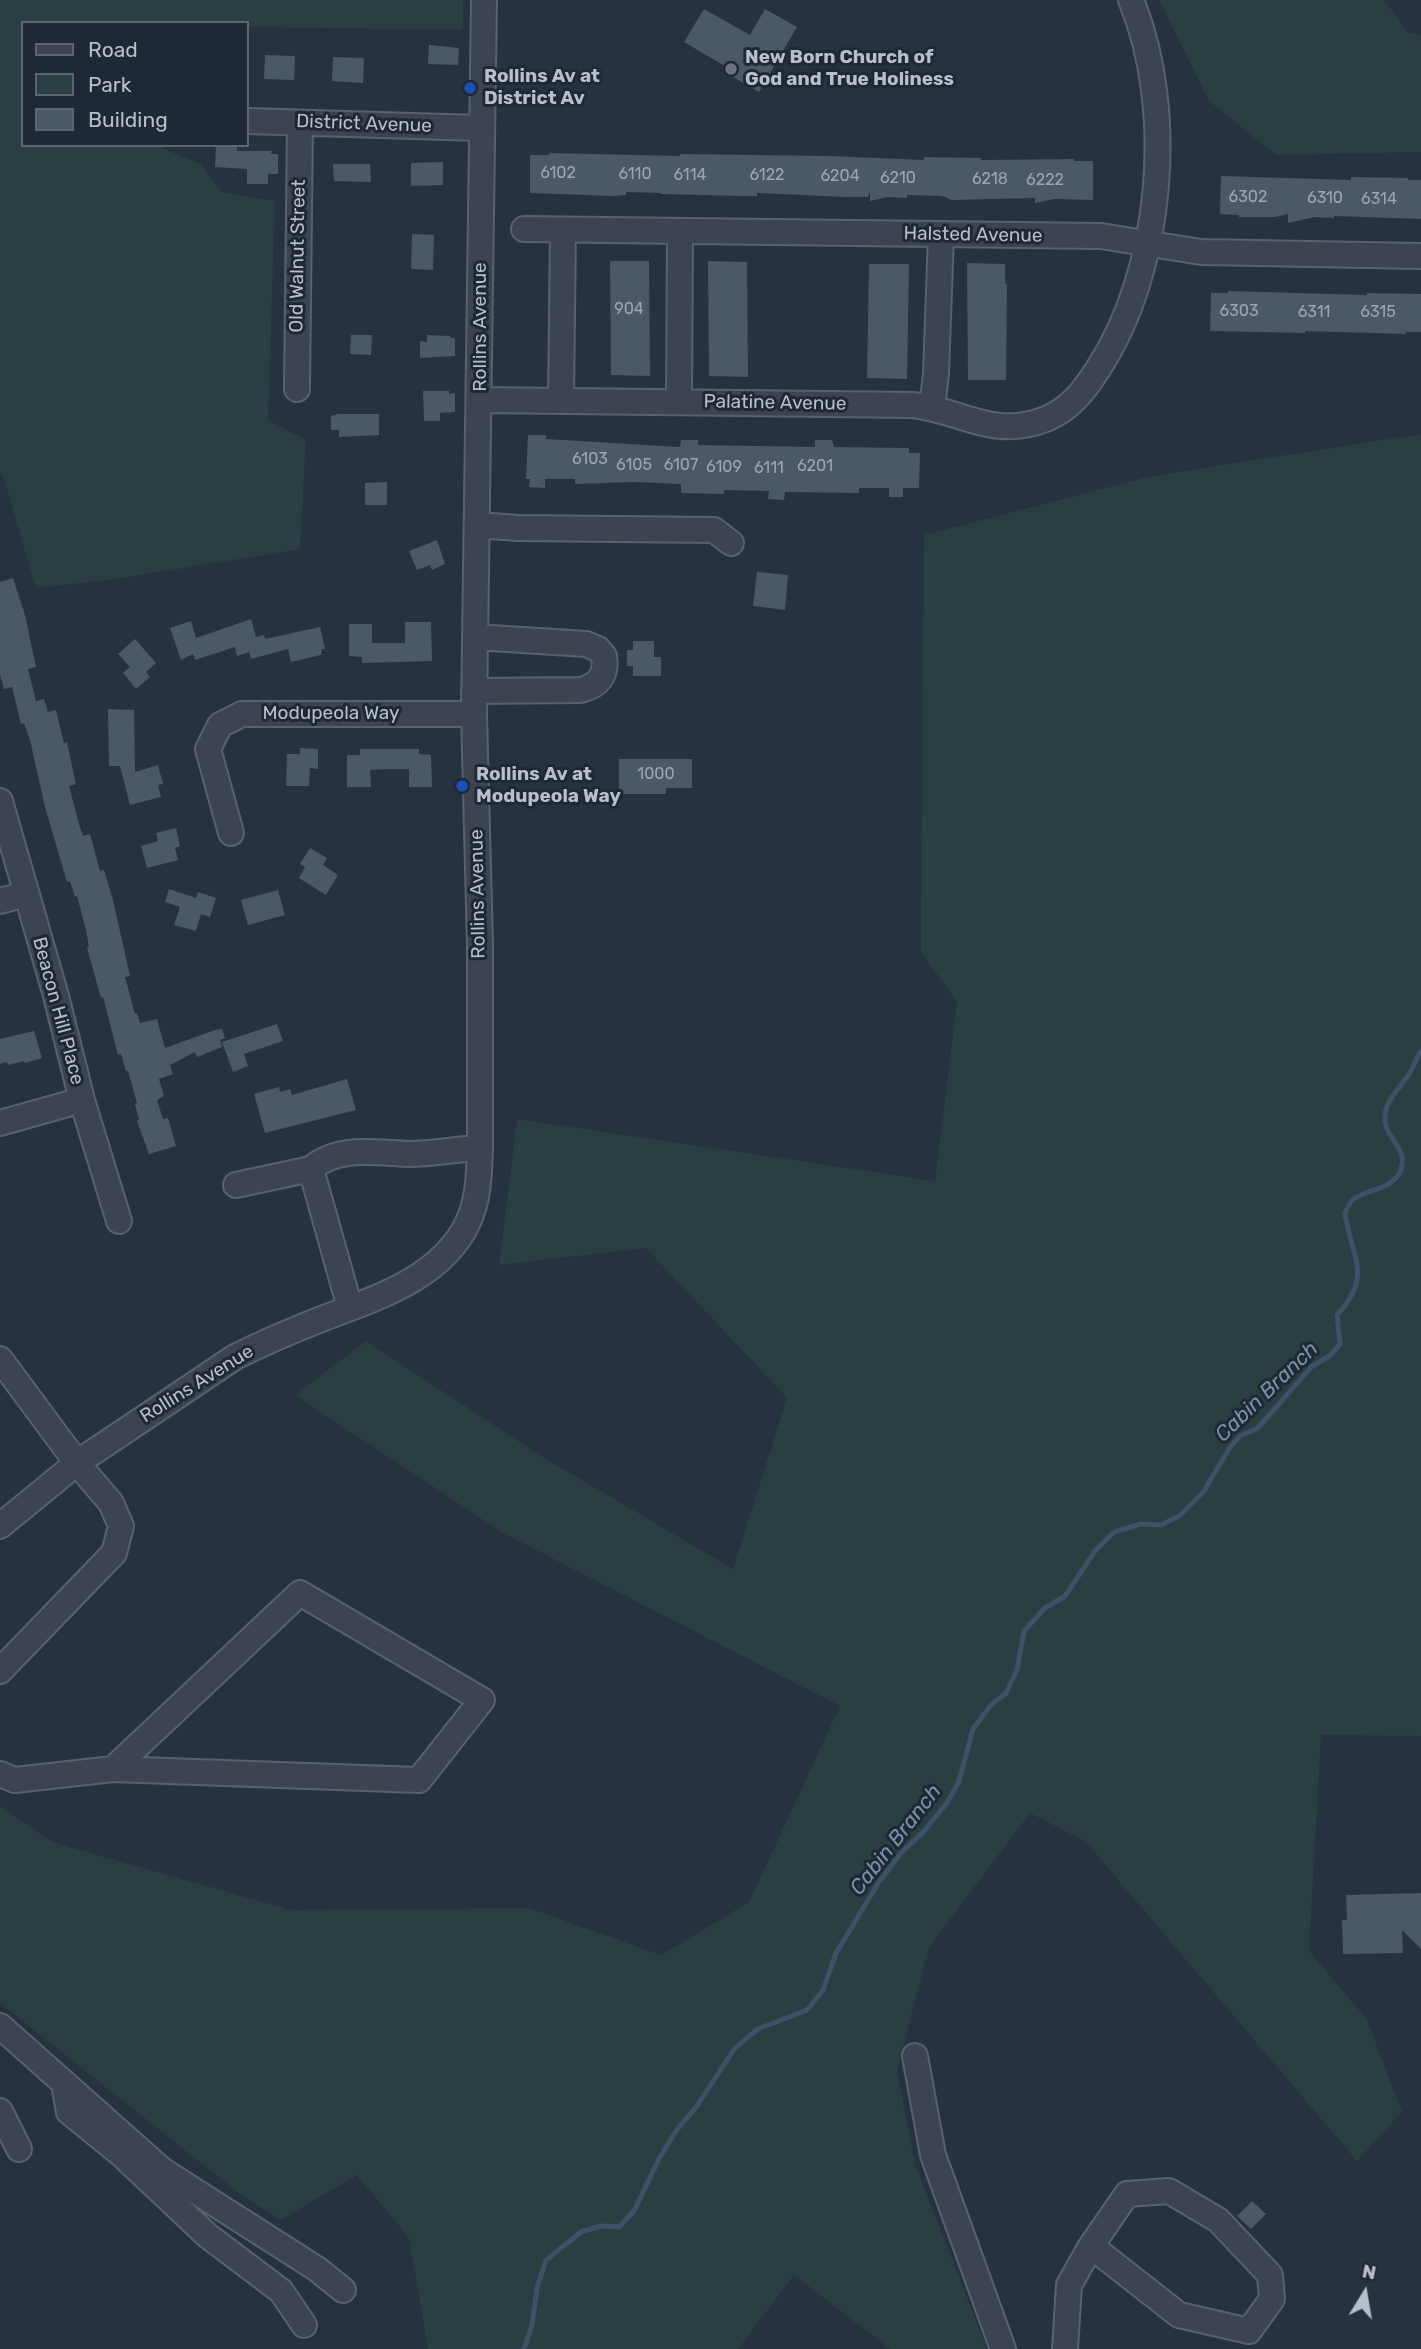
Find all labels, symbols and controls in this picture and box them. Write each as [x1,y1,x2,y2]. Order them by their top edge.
legend [21,21,248,147]
text: Road [88,37,138,62]
place label: New Born Church of God and True Holiness [745,47,954,91]
marker: New Born Church of God and True Holiness [723,61,739,77]
place label: Rollins Av at District Av [484,66,600,110]
text: Park [88,72,132,97]
marker: Rollins Av at District Av [462,80,478,96]
text: Building [88,107,168,132]
street label: District Avenue [296,110,432,138]
house number: 6102 [540,163,576,183]
house number: 6110 [618,164,652,184]
house number: 6114 [674,165,706,185]
house number: 6122 [750,165,784,185]
house number: 6204 [820,166,860,186]
house number: 6210 [880,168,916,188]
house number: 6218 [972,169,1008,189]
house number: 6222 [1026,170,1064,190]
street label: Old Walnut Street [285,179,311,333]
house number: 6302 [1229,187,1267,207]
house number: 6310 [1307,188,1343,208]
house number: 6314 [1361,189,1397,209]
street label: Halsted Avenue [903,222,1043,248]
street label: Rollins Avenue [470,262,492,392]
house number: 904 [614,299,644,319]
house number: 6303 [1219,301,1259,321]
house number: 6311 [1298,302,1330,322]
house number: 6315 [1360,302,1396,322]
street label: Palatine Avenue [703,390,847,416]
house number: 6103 [572,449,608,469]
house number: 6105 [616,455,652,475]
house number: 6107 [664,455,698,475]
house number: 6201 [797,456,833,476]
house number: 6109 [706,457,742,477]
house number: 6111 [754,458,784,478]
street label: Modupeola Way [263,703,399,725]
place label: Rollins Av at Modupeola Way [476,764,621,808]
house number: 1000 [637,764,675,784]
marker: Rollins Av at Modupeola Way [454,778,470,794]
street label: Rollins Avenue [465,829,491,959]
street label: Beacon Hill Place [27,935,89,1087]
water label: Cabin Branch [1210,1337,1324,1447]
street label: Rollins Avenue [136,1340,258,1428]
water label: Cabin Branch [845,1780,947,1900]
north arrow [1330,2258,1400,2328]
text: N [1360,2259,1378,2284]

